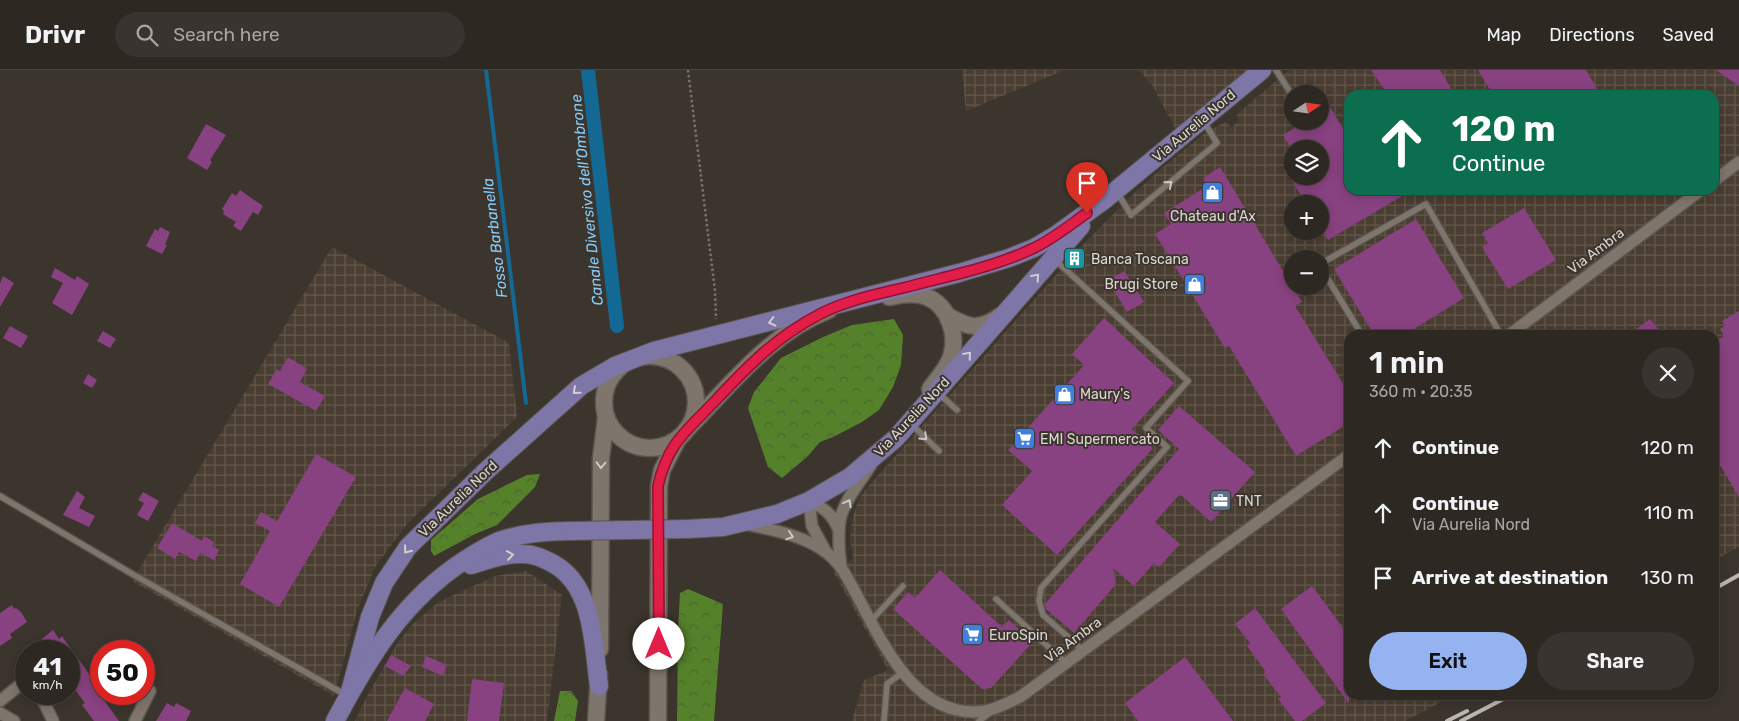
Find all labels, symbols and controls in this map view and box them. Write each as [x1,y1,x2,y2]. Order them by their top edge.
search box [115,12,465,57]
text: Drivr [25,21,85,49]
icon: search [133,21,161,49]
text: Search here [173,23,280,46]
text: Map [1486,24,1521,46]
text: Directions [1549,24,1635,46]
text: Saved [1663,24,1714,46]
north arrow [1284,85,1329,130]
map controls [1284,85,1329,295]
street label: Via Aurelia Nord [1149,86,1239,166]
water label: Canale Diversivo dell'Ombrone [567,93,607,306]
text: 120 m [1452,108,1555,150]
icon: ahead [1369,110,1434,175]
button: layers [1284,140,1329,185]
text: Continue [1452,150,1545,177]
pin [1066,162,1108,213]
icon: arrive [1073,169,1101,197]
water label: Fosso Barbanella [479,177,511,299]
one-way arrow [1163,180,1172,189]
shop icon: Chateau d'Ax [1201,181,1225,205]
button: + [1284,195,1329,240]
place label: Chateau d'Ax [1170,208,1256,225]
street label: Via Ambra [1564,224,1628,278]
building icon: Banca Toscana [1063,247,1087,271]
button: − [1284,250,1329,295]
place label: Banca Toscana [1091,251,1189,268]
shop icon: Brugi Store [1182,272,1206,296]
one-way arrow [1030,274,1039,283]
place label: Brugi Store [1104,276,1178,293]
one-way arrow [768,316,776,326]
text: 1 min [1369,345,1444,381]
button: close [1642,347,1694,399]
one-way arrow [962,352,971,361]
street label: Via Aurelia Nord [871,373,953,461]
shop icon: Maury's [1052,382,1076,406]
text: 360 m · 20:35 [1369,382,1472,401]
one-way arrow [573,385,582,394]
place label: Maury's [1080,386,1130,403]
supermarket icon: EMI Supermercato [1012,427,1036,451]
one-way arrow [918,431,927,440]
place label: EMI Supermercato [1040,431,1160,448]
icon: ahead [1369,434,1397,462]
text: Continue [1412,436,1499,459]
text: 120 m [1641,436,1694,459]
street label: Via Aurelia Nord [415,457,501,541]
one-way arrow [596,462,606,469]
office icon: TNT [1208,489,1232,513]
text: Continue [1412,492,1499,515]
place label: TNT [1236,493,1262,510]
one-way arrow [841,499,851,508]
icon: ahead [1369,499,1397,527]
text: 110 m [1644,501,1694,524]
text: Via Aurelia Nord [1412,515,1530,534]
one-way arrow [785,530,794,540]
one-way arrow [404,544,412,553]
one-way arrow [506,551,515,561]
icon: arrive [1369,564,1397,592]
text: Arrive at destination [1412,566,1608,589]
text: 130 m [1641,566,1694,589]
street label: Via Ambra [1041,614,1105,666]
position arrow [632,617,684,669]
supermarket icon: EuroSpin [961,623,985,647]
place label: EuroSpin [989,627,1048,644]
button: Exit [1369,632,1527,690]
button: Share [1537,632,1694,690]
speed limit sign: 50 [90,640,155,705]
text: 41 [33,652,62,681]
text: km/h [33,678,62,692]

